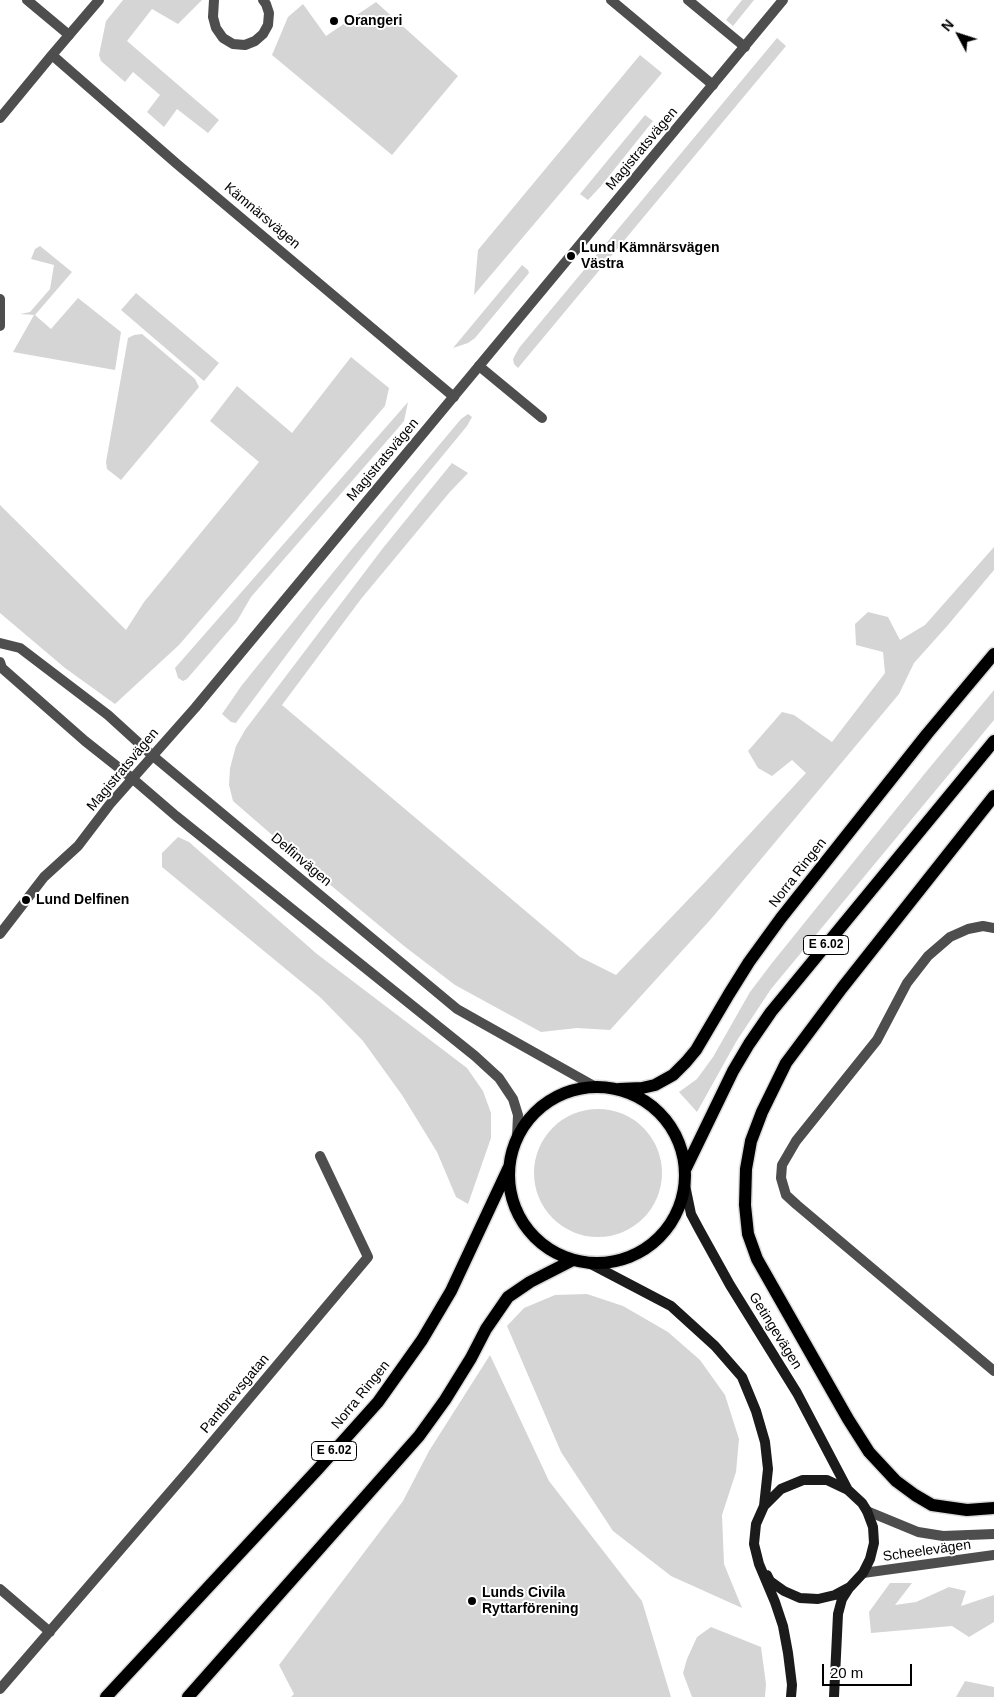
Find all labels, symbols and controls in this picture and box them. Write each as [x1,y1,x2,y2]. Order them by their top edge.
north arrow [934,10,984,60]
place label: Orangeri [344,13,402,29]
marker: Orangeri [328,15,340,27]
text: N [938,16,957,34]
street label: Magistratsvägen [603,104,681,194]
street label: Kämnärsvägen [221,179,303,253]
place label: Lund Kämnärsvägen Västra [581,240,719,272]
marker: Lund Kämnärsvägen Västra [565,250,577,262]
street label: Magistratsvägen [344,415,422,505]
street label: Magistratsvägen [84,725,162,815]
street label: Delfinvägen [267,830,335,890]
street label: Norra Ringen [766,835,830,911]
place label: Lund Delfinen [36,892,129,908]
marker: Lund Delfinen [20,894,32,906]
road number: E 6.02 [804,936,848,954]
street label: Getingevägen [745,1290,805,1372]
street label: Pantbrevsgatan [197,1351,273,1437]
street label: Norra Ringen [328,1357,394,1433]
road number: E 6.02 [312,1442,356,1460]
street label: Scheelevägen [882,1537,972,1565]
place label: Lunds Civila Ryttarförening [482,1585,578,1618]
marker: Lunds Civila Ryttarförening [466,1595,478,1607]
scale bar [824,1654,914,1686]
text: 20 m [830,1664,863,1681]

